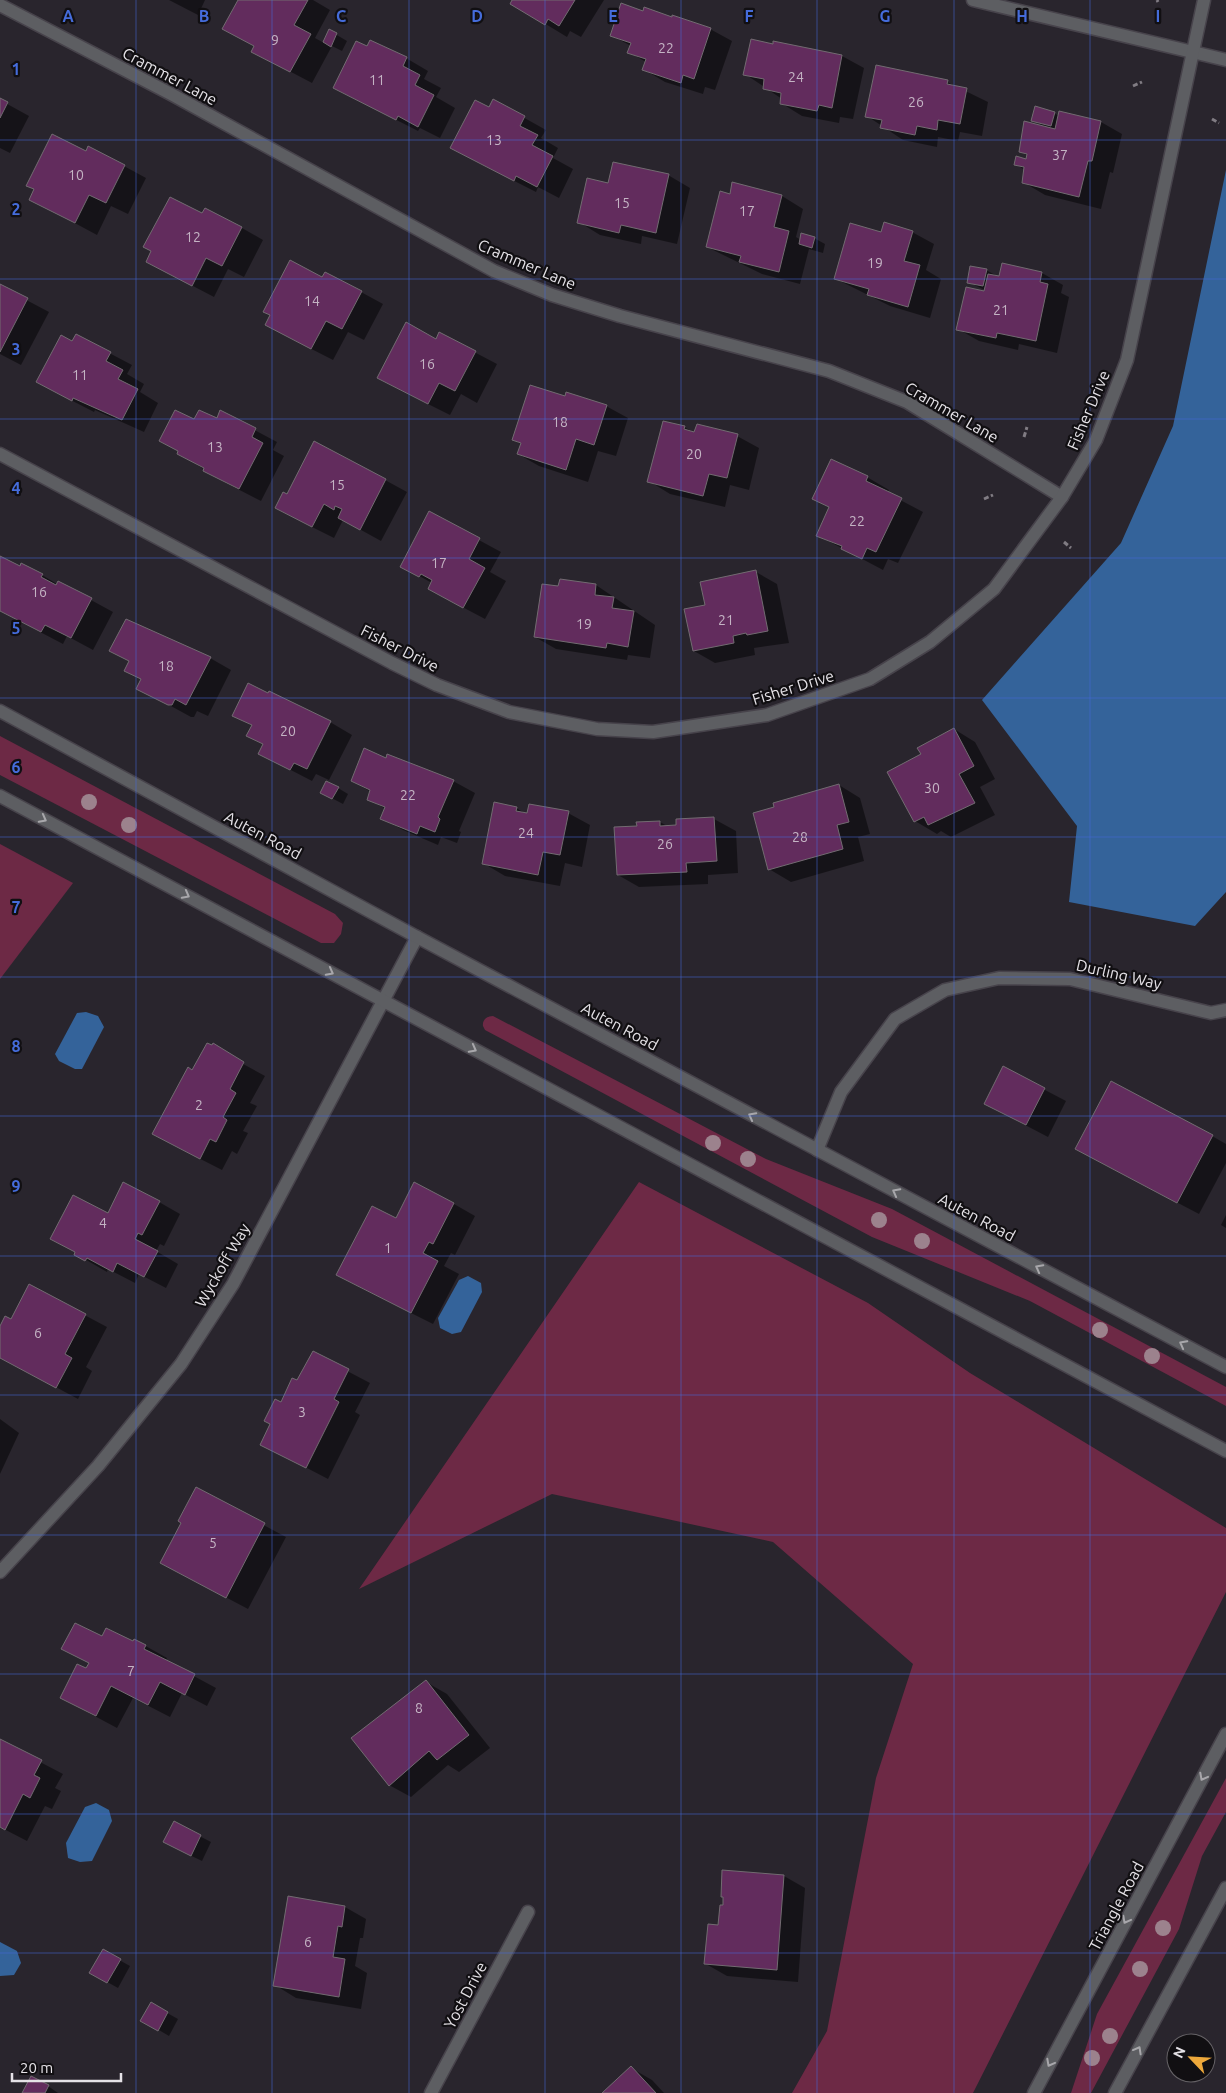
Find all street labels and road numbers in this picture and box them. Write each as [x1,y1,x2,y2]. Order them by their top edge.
street label: Crammer Lane [120,43,220,109]
street label: Crammer Lane [475,235,579,293]
street label: Fisher Drive [1063,367,1113,453]
street label: Crammer Lane [902,378,1002,446]
street label: Fisher Drive [358,621,442,675]
street label: Fisher Drive [750,666,836,708]
street label: Auten Road [222,807,304,863]
street label: Durling Way [1075,955,1164,993]
street label: Auten Road [579,998,661,1054]
street label: Auten Road [936,1189,1018,1245]
street label: Wyckoff Way [191,1220,253,1310]
street label: Triangle Road [1085,1858,1147,1954]
street label: Yost Drive [440,1959,490,2031]

